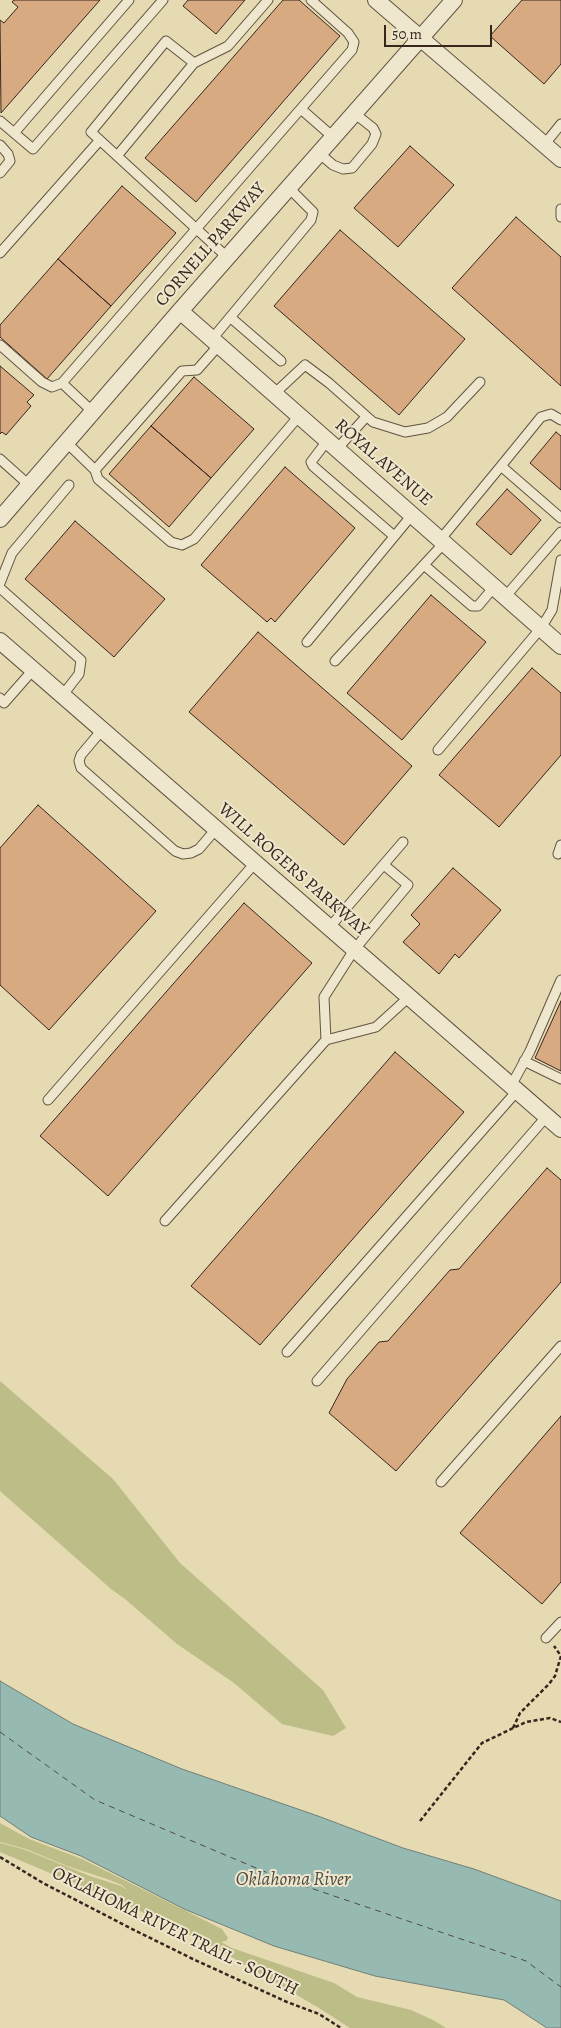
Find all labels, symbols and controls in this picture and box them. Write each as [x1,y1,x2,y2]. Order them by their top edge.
scale bar [386,15,494,47]
text: 50 m [392,24,422,44]
street label: CORNELL PARKWAY [151,179,271,311]
street label: ROYAL AVENUE [330,415,436,511]
street label: WILL ROGERS PARKWAY [213,799,373,941]
street label: OKLAHOMA RIVER TRAIL - SOUTH [48,1863,302,2001]
water label: Oklahoma River [236,1869,350,1891]

